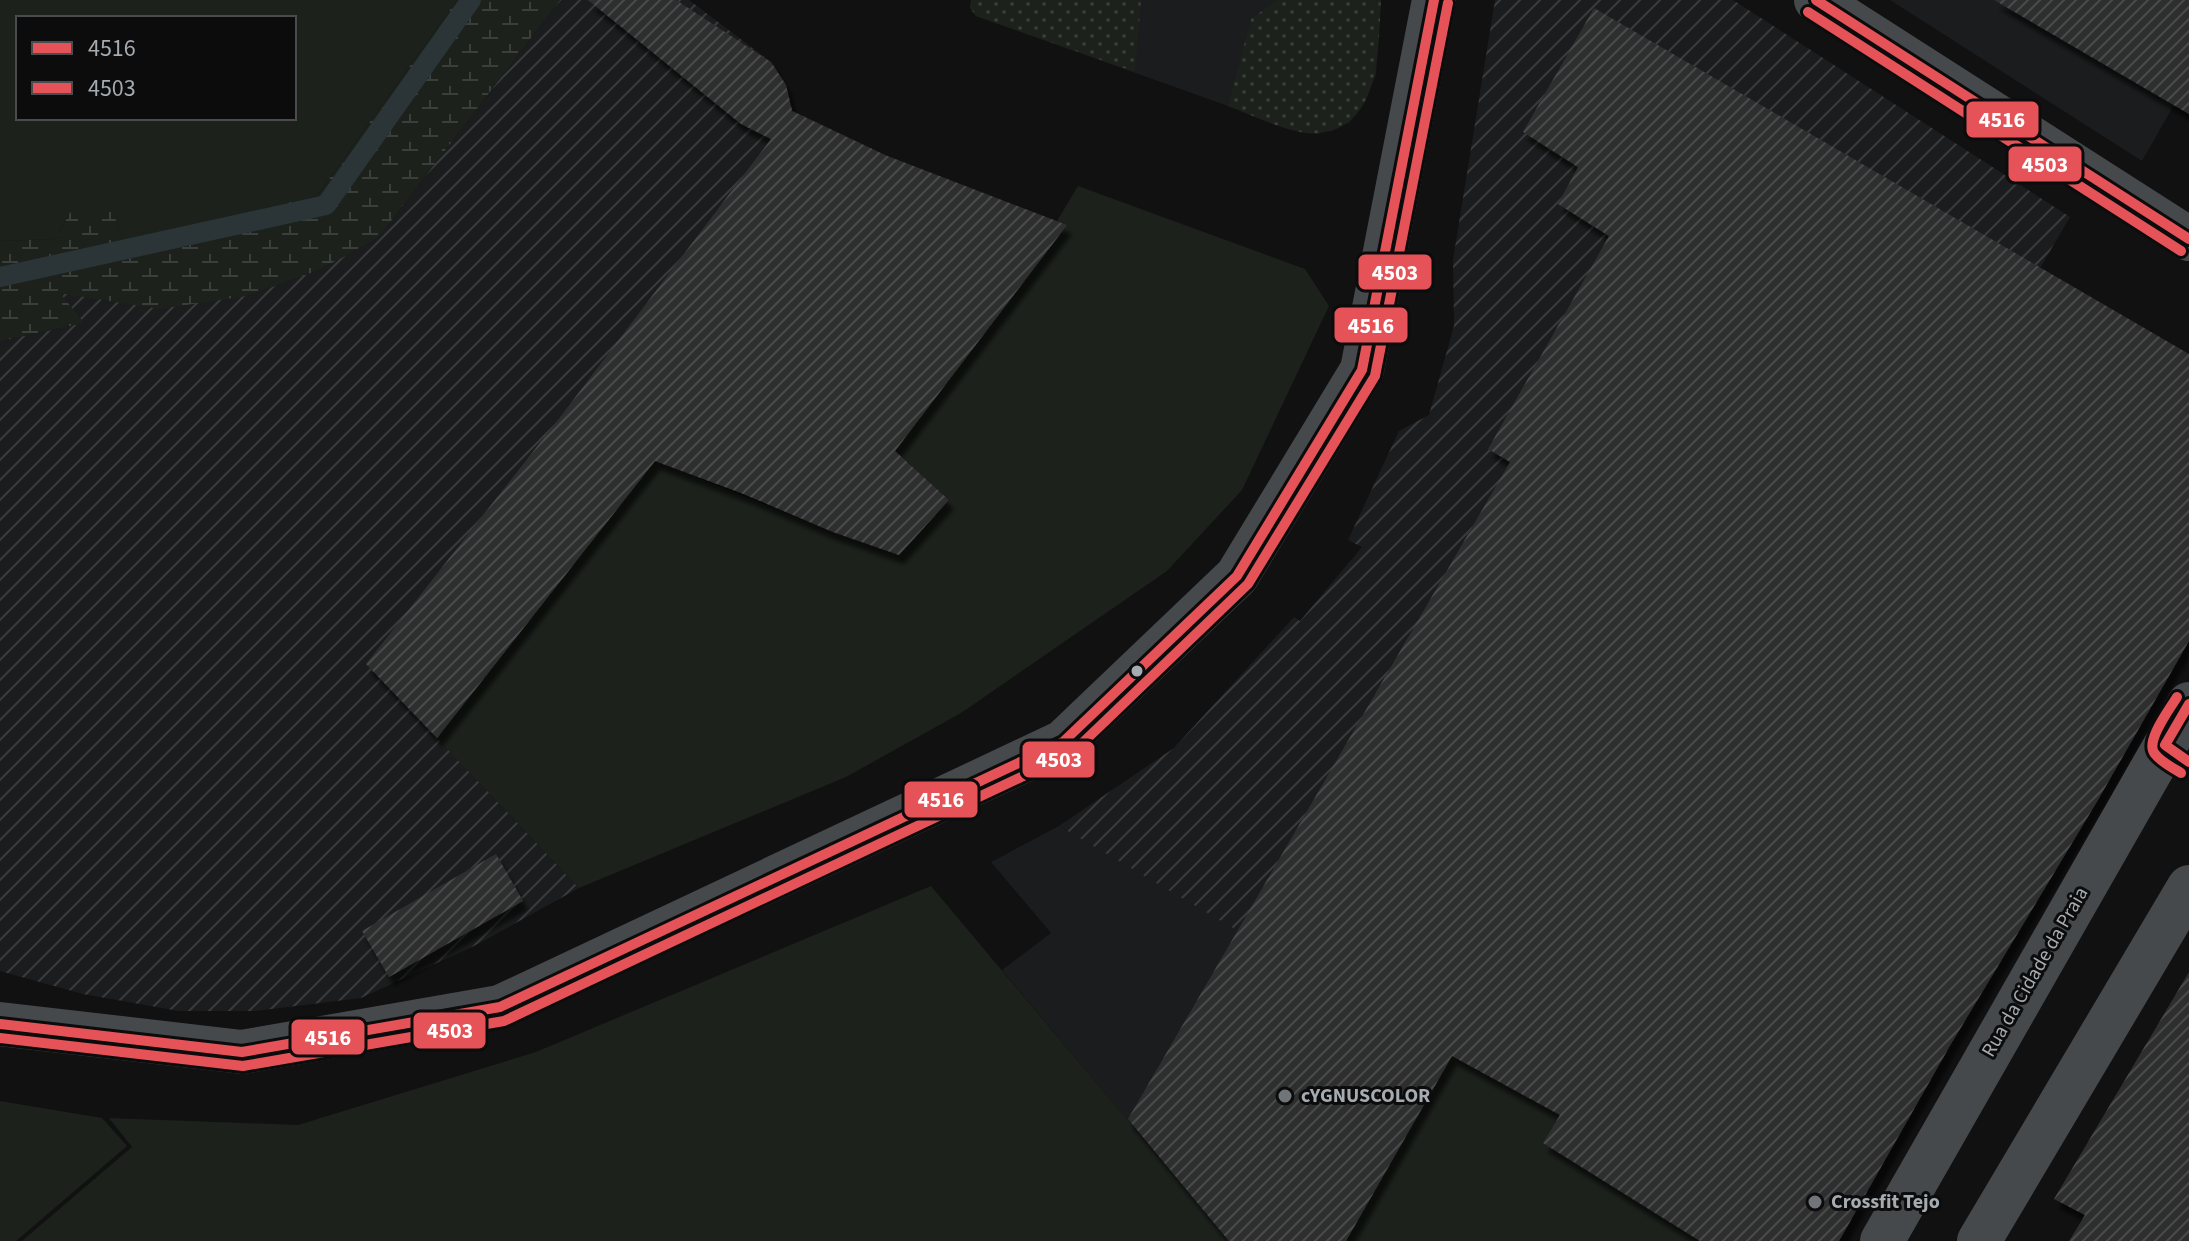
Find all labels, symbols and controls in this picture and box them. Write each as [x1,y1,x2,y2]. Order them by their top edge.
legend [16,16,296,120]
text: 4516 [88,31,136,66]
text: 4503 [88,71,136,106]
line badge: 4516 [1965,100,2040,139]
text: 4516 [1979,104,2025,136]
line badge: 4503 [2007,145,2083,183]
text: 4503 [2022,149,2068,181]
line badge: 4503 [1357,253,1433,291]
text: 4503 [1372,257,1418,289]
line badge: 4516 [1333,306,1409,344]
text: 4516 [1348,310,1394,342]
unlabelled marker [1129,663,1145,679]
line badge: 4503 [1021,740,1096,779]
text: 4503 [1036,744,1082,776]
line badge: 4516 [903,780,979,819]
text: 4516 [918,784,964,816]
street label: Rua da Cidade da Praia [1975,882,2095,1062]
line badge: 4503 [412,1011,487,1050]
text: 4503 [427,1015,473,1047]
line badge: 4516 [290,1018,366,1056]
text: 4516 [305,1022,351,1054]
place label: cYGNUSCOLOR [1301,1082,1430,1110]
marker: cYGNUSCOLOR [1276,1087,1294,1105]
place label: Crossfit Tejo [1831,1188,1940,1216]
marker: Crossfit Tejo [1806,1193,1824,1211]

